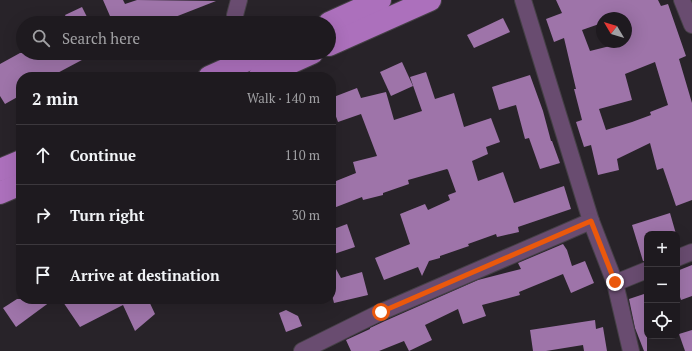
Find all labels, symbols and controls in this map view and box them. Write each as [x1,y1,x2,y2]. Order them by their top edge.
north arrow [596,12,632,48]
search box [16,16,336,60]
icon: search [30,27,52,49]
text: Search here [62,28,140,48]
text: 2 min [32,87,79,110]
text: Walk · 140 m [247,89,320,107]
icon: ahead [32,144,54,166]
text: Continue [70,145,136,165]
text: 110 m [285,146,320,164]
icon: right [32,204,54,226]
text: Turn right [70,205,145,225]
text: 30 m [292,206,320,224]
map controls [644,231,680,339]
button: + [644,231,680,267]
icon: arrive [32,264,54,286]
text: Arrive at destination [70,265,220,285]
button: − [644,267,680,303]
route end [606,273,624,291]
route start [372,303,390,321]
button: locate [644,303,680,339]

